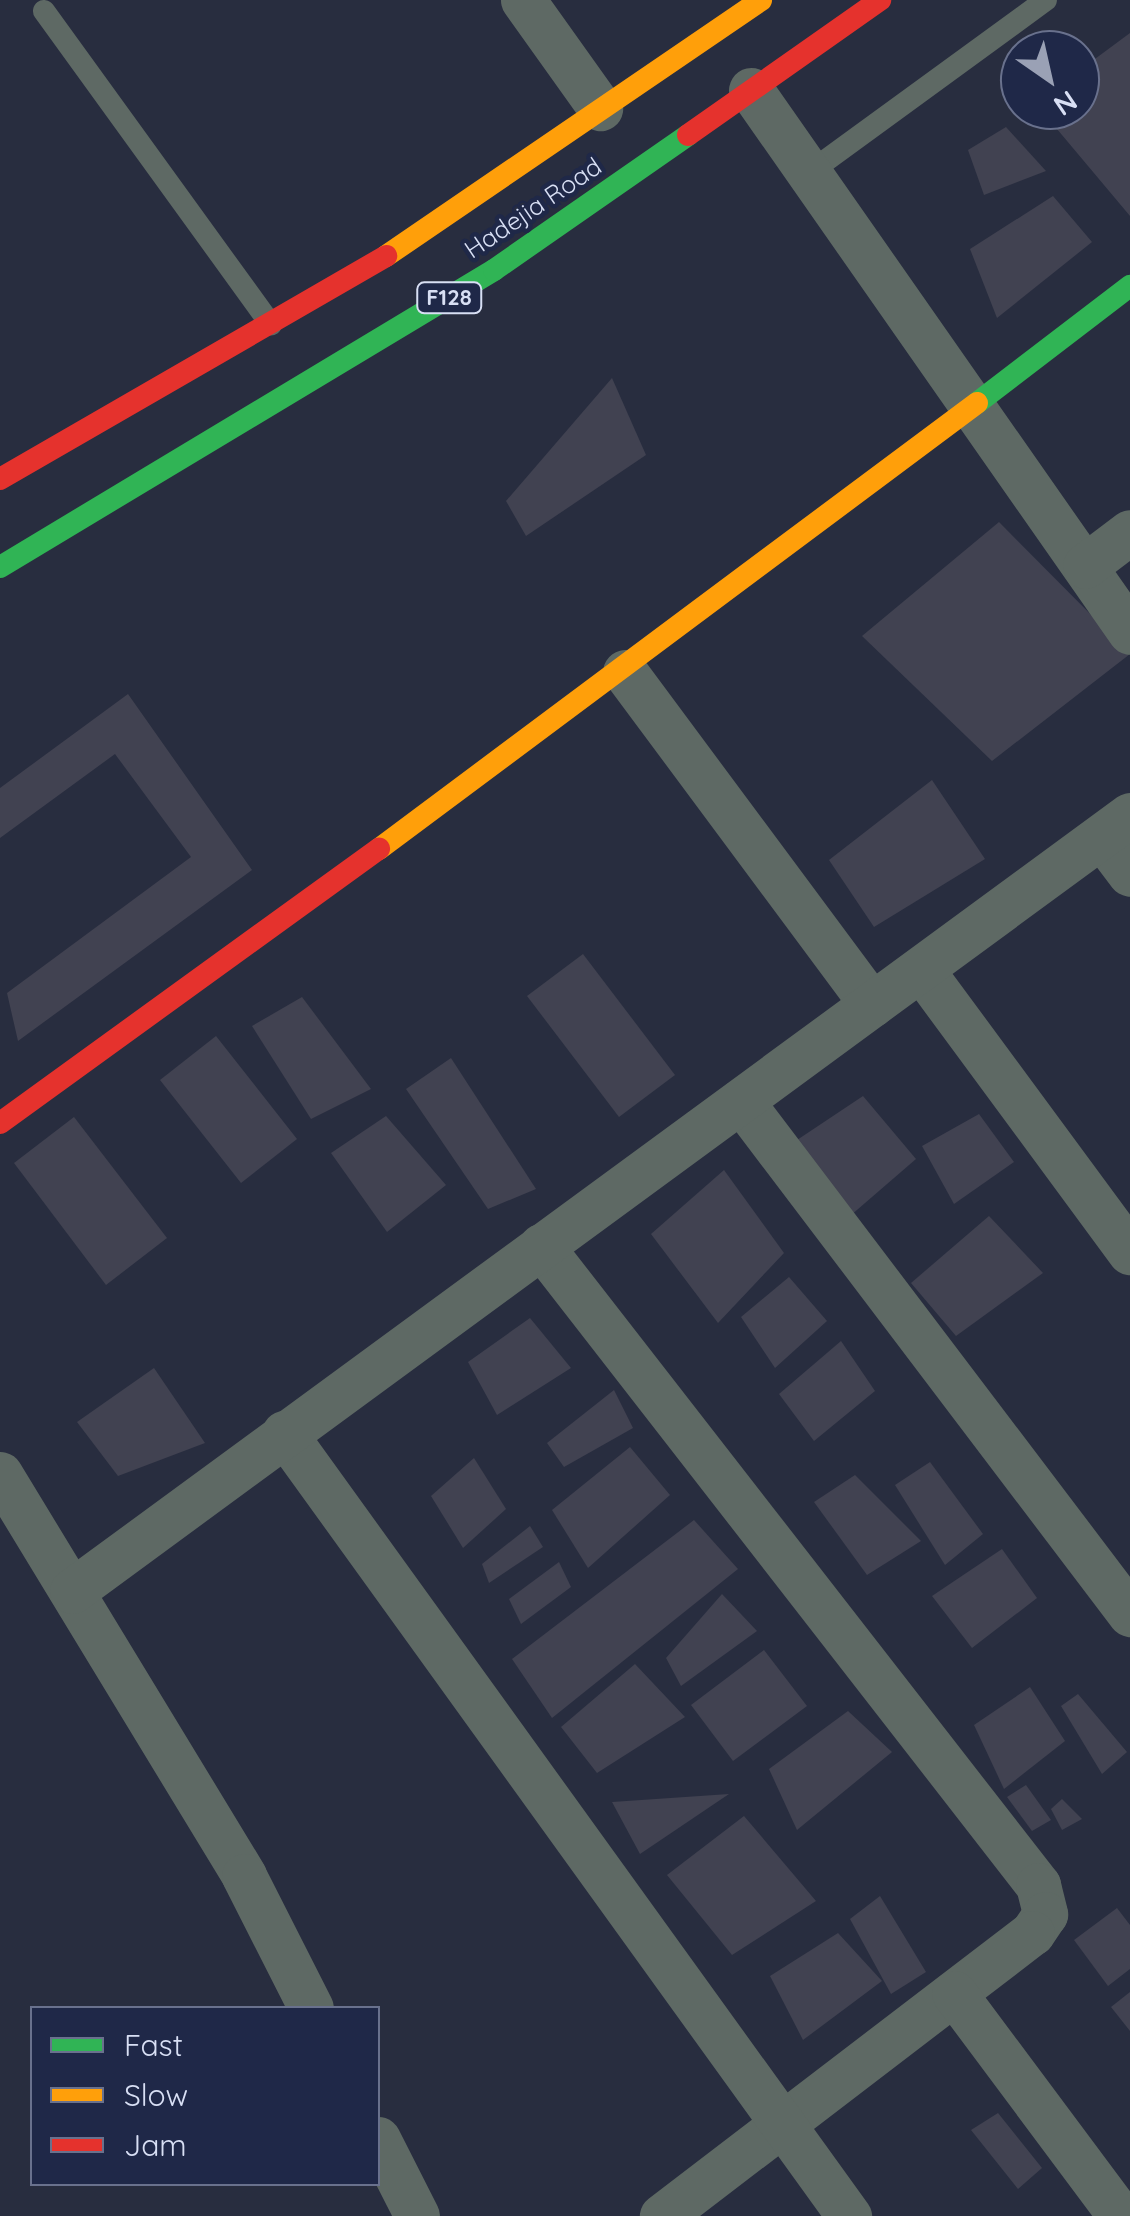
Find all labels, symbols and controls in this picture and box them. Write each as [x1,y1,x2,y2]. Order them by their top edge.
north arrow [1000,30,1100,130]
text: N [1048,83,1084,124]
street label: Hadejia Road [459,151,607,265]
road number: F128 [414,281,484,315]
legend [30,2006,380,2186]
text: Fast [124,2026,183,2064]
text: Slow [124,2076,188,2114]
text: Jam [124,2126,187,2164]

